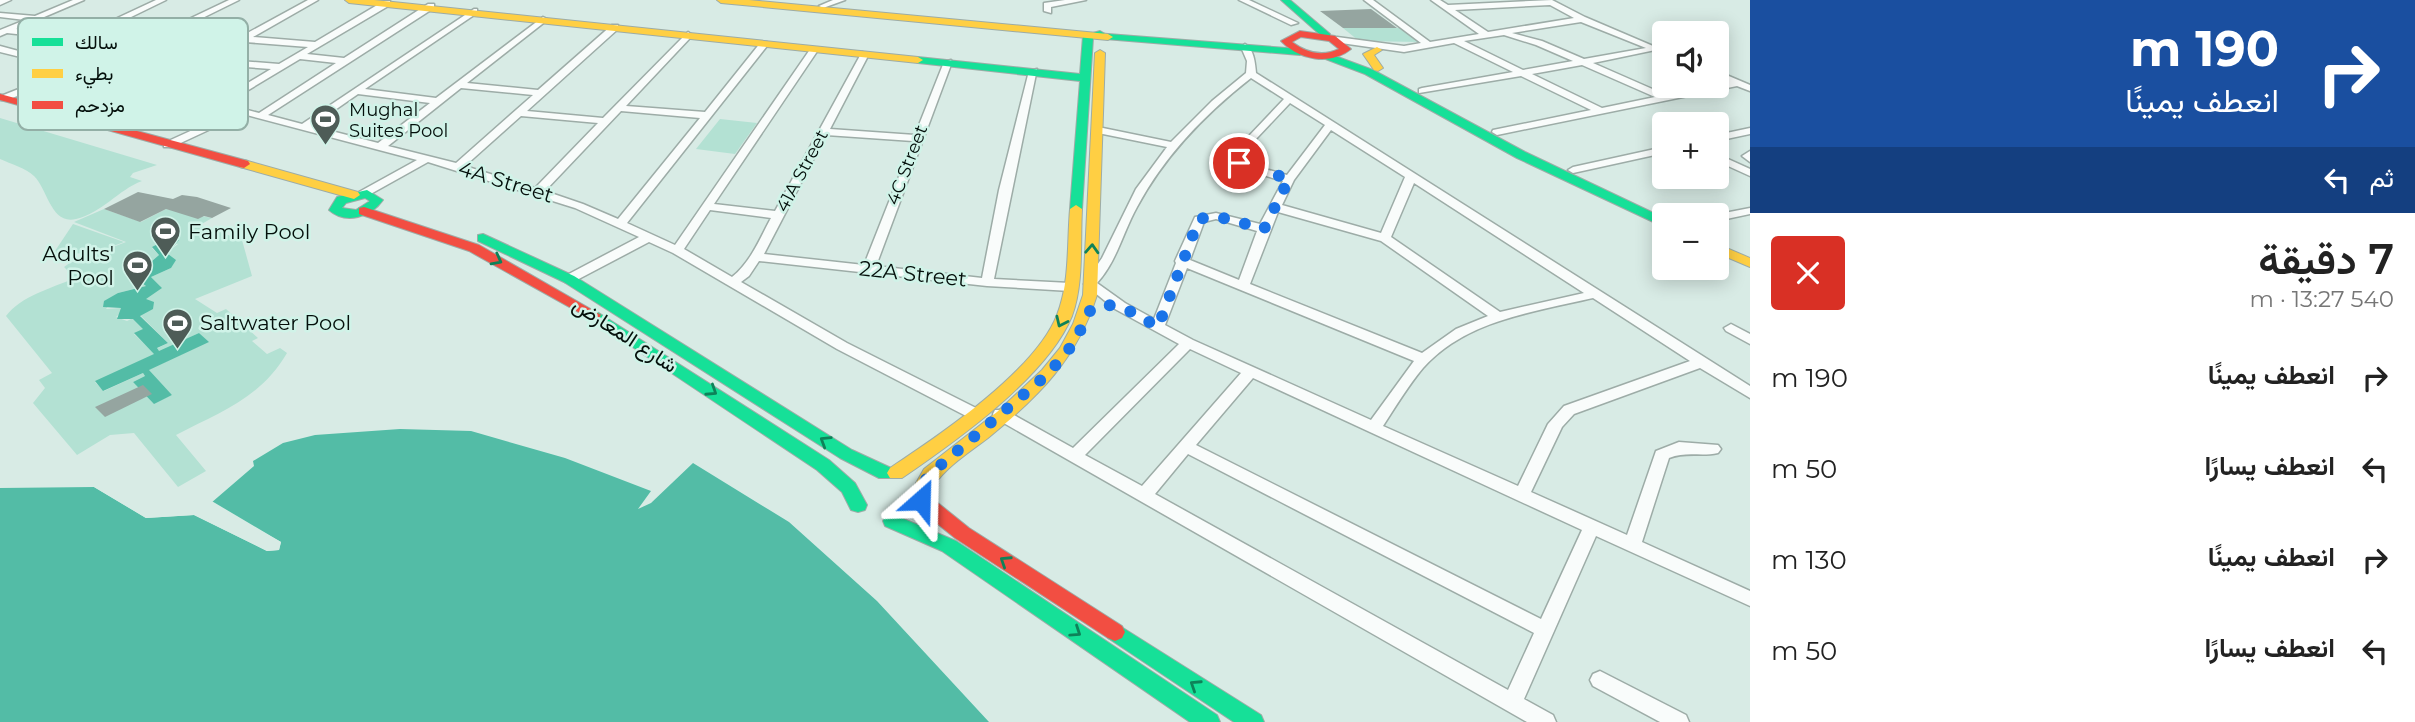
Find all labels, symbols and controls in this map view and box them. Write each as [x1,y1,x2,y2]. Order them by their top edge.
legend [18,18,248,130]
text: 190 m [2130,19,2279,78]
map controls [1652,21,1729,280]
button: sound [1652,21,1729,98]
icon: right [2303,28,2394,119]
text: سالك [75,31,118,54]
text: بطيء [75,62,113,89]
text: انعطف يمينًا [2125,81,2279,120]
text: مزدحم [75,94,125,118]
place label: Mughal Suites Pool [349,99,448,142]
sports icon: Mughal Suites Pool [309,103,343,147]
button: + [1652,112,1729,189]
street label: 4C Street [882,122,932,208]
street label: 41A Street [771,126,833,216]
pin [1209,133,1269,193]
icon: arrive [1220,144,1258,182]
street label: 4A Street [456,155,557,208]
icon: left [2318,161,2356,199]
text: ثم [2370,162,2394,194]
button: − [1652,203,1729,280]
sports icon: Family Pool [148,215,182,259]
place label: Family Pool [188,219,310,244]
text: 7 دقيقة [2258,233,2394,285]
button: close [1771,236,1845,310]
place label: Adults' Pool [42,241,114,290]
one-way arrow [1084,243,1099,254]
sports icon: Adults' Pool [120,249,154,293]
one-way arrow [490,252,502,265]
street label: 22A Street [858,255,968,292]
text: 540 m · 13:27 [2250,285,2394,313]
street label: شارع المعارض [567,291,682,379]
sports icon: Saltwater Pool [160,306,194,350]
place label: Saltwater Pool [200,310,351,335]
one-way arrow [1055,315,1069,327]
text: انعطف يمينًا [2208,359,2335,391]
icon: right [2356,359,2394,397]
text: 190 m [1771,362,1848,394]
one-way arrow [704,383,717,396]
one-way arrow [820,436,833,449]
text: انعطف يسارًا [2205,450,2335,482]
icon: left [2356,450,2394,488]
text: 50 m [1771,453,1837,485]
position arrow [884,463,958,537]
text: انعطف يمينًا [2208,541,2335,573]
icon: right [2356,541,2394,579]
text: 130 m [1771,544,1847,576]
one-way arrow [1000,557,1013,569]
one-way arrow [1068,624,1081,636]
text: انعطف يسارًا [2205,632,2335,664]
icon: left [2356,632,2394,670]
text: 50 m [1771,635,1837,667]
one-way arrow [1190,680,1203,693]

